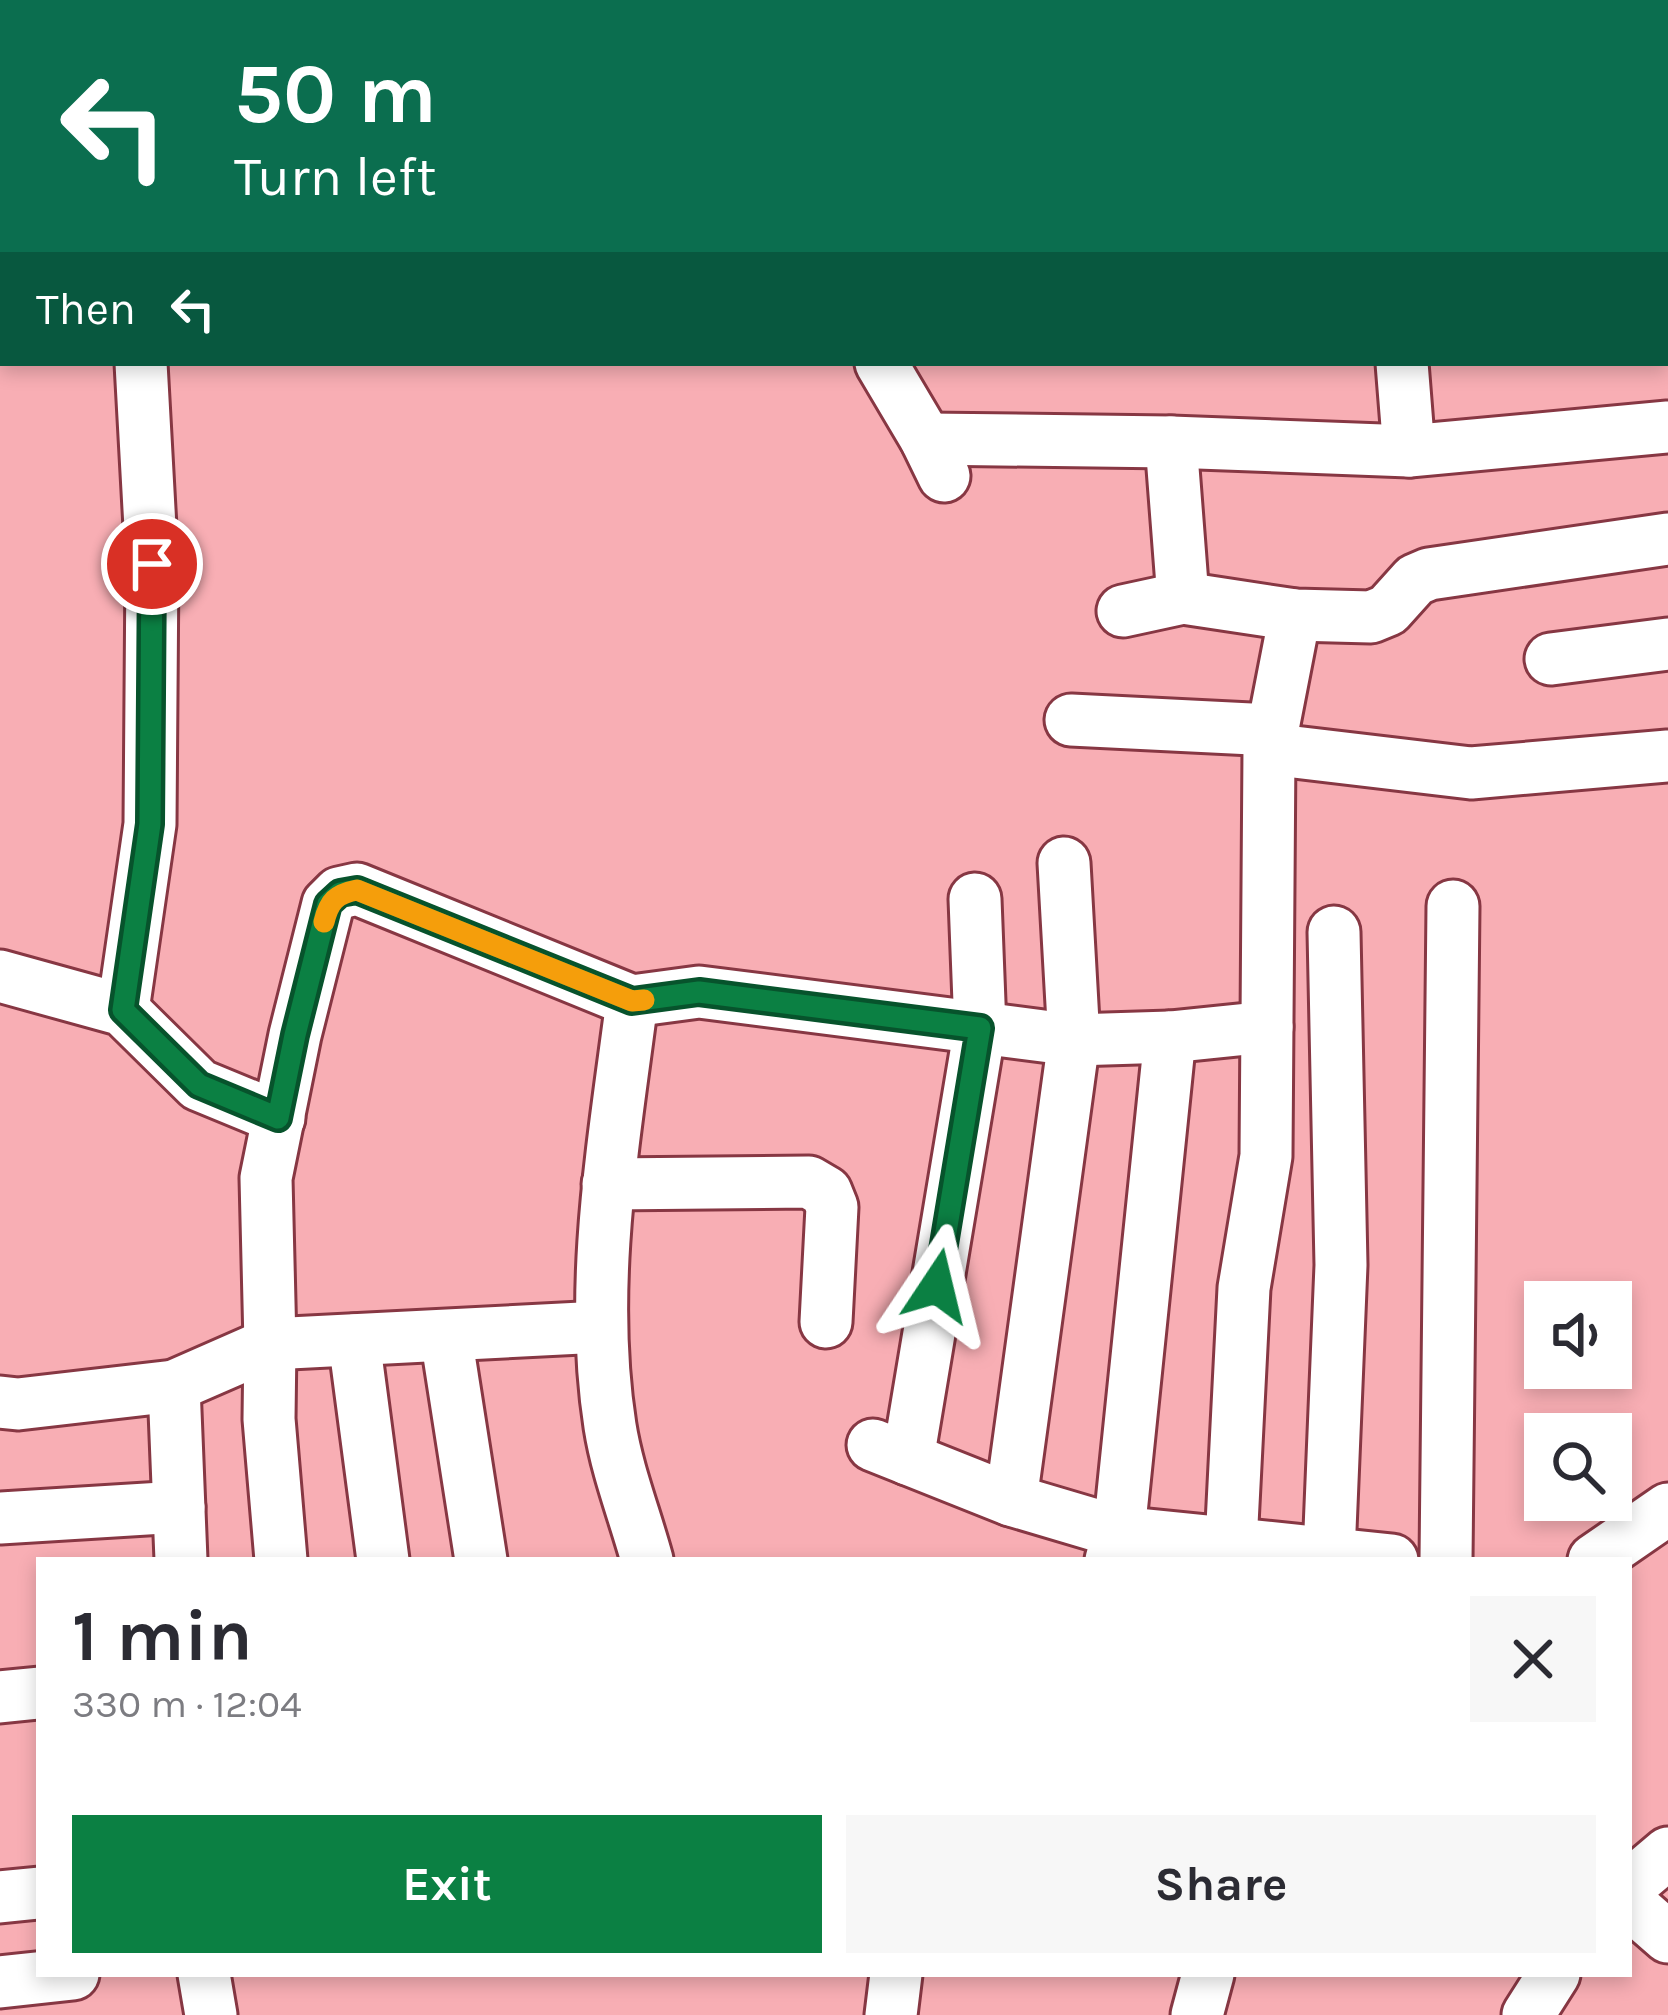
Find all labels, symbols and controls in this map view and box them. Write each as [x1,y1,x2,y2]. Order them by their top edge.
text: 50 m [234,45,437,143]
icon: left [36,48,192,204]
text: Turn left [234,145,437,209]
icon: left [160,276,226,342]
text: Then [36,283,136,335]
pin [101,513,203,615]
icon: arrive [119,531,185,597]
position arrow [874,1223,1000,1349]
map controls [1524,1281,1632,1521]
button: sound [1524,1281,1632,1389]
button: search [1524,1413,1632,1521]
text: 1 min [72,1594,253,1678]
button: close [1470,1596,1596,1722]
text: 330 m · 12:04 [72,1681,302,1727]
button: Exit [72,1815,822,1953]
button: Share [846,1815,1596,1953]

